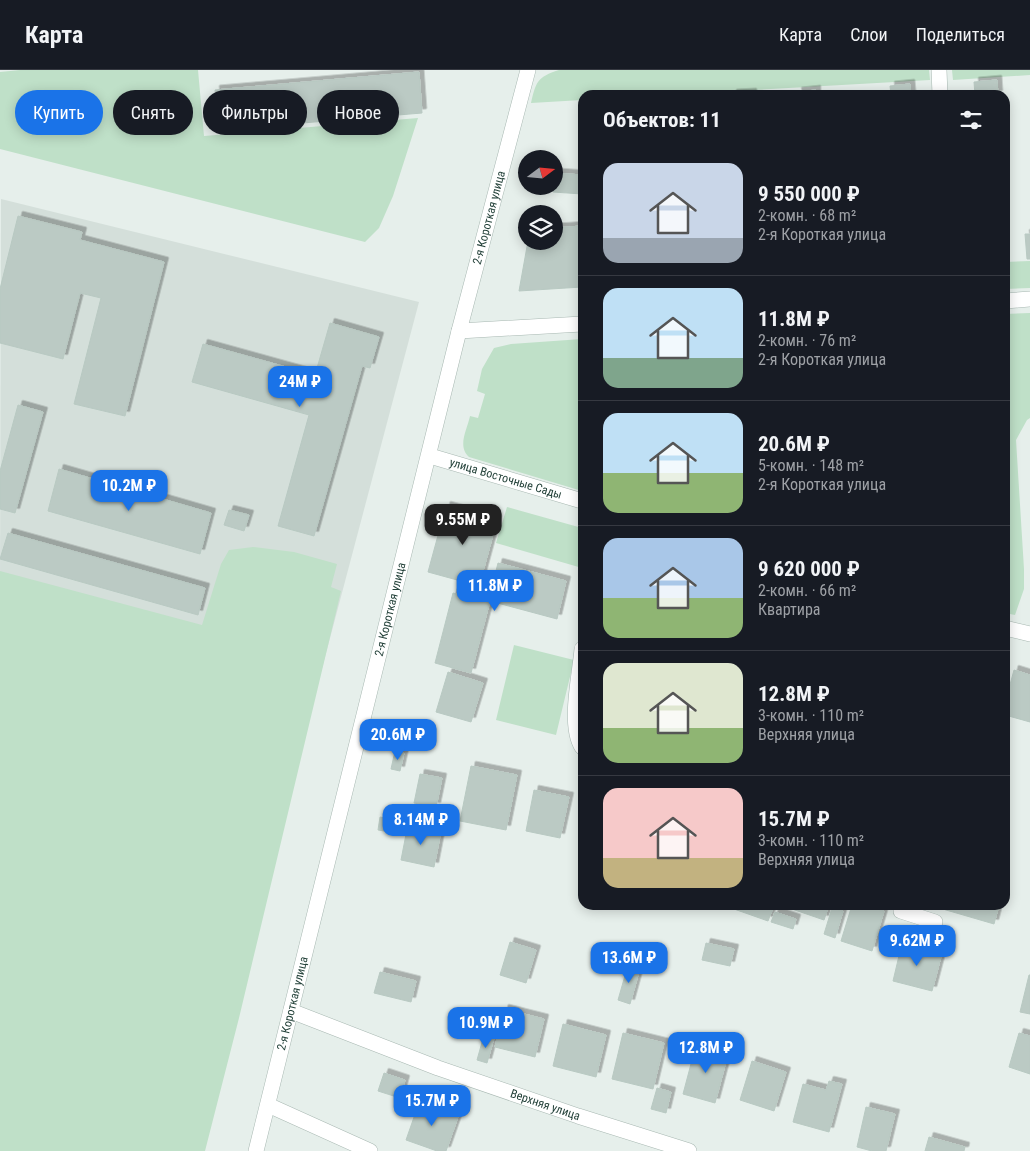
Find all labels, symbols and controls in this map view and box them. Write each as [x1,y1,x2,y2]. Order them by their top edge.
text: Карта [25,21,83,49]
text: Карта [779,24,822,45]
text: Слои [850,24,888,45]
text: Поделиться [916,24,1005,45]
chip: Купить [15,90,103,135]
chip: Снять [113,90,193,135]
chip: Фильтры [203,90,307,135]
chip: Новое [317,90,399,135]
icon: filters [957,106,985,134]
text: Объектов: 11 [603,108,721,132]
north arrow [518,150,562,195]
map controls [518,150,563,250]
street label: 2-я Короткая улица [470,169,508,266]
text: 9 550 000 ₽ [758,182,860,206]
icon: home [643,183,703,243]
button: layers [518,205,563,250]
text: 2-комн. · 68 m² [758,206,856,225]
text: 2-я Короткая улица [758,225,886,244]
text: 11.8M ₽ [758,307,830,331]
icon: home [643,308,703,368]
text: 2-комн. · 76 m² [758,331,856,350]
text: 2-я Короткая улица [758,350,886,369]
pin: 24M ₽ [265,366,335,408]
text: 24M ₽ [279,372,321,391]
text: 20.6M ₽ [758,432,830,456]
icon: home [643,433,703,493]
street label: улица Восточные Сады [448,455,564,502]
text: 5-комн. · 148 m² [758,456,864,475]
pin: 10.2M ₽ [83,470,175,512]
text: 2-я Короткая улица [758,475,886,494]
text: 10.2M ₽ [102,476,156,495]
pin: 9.55M ₽ [417,504,509,546]
text: 9.55M ₽ [436,510,490,529]
text: 9 620 000 ₽ [758,557,860,581]
icon: home [643,558,703,618]
street label: 2-я Короткая улица [372,561,409,658]
pin: 11.8M ₽ [449,570,541,612]
text: 11.8M ₽ [468,576,522,595]
text: 2-комн. · 66 m² [758,581,856,600]
text: Квартира [758,600,820,619]
text: 12.8M ₽ [758,682,830,706]
icon: home [643,683,703,743]
text: 3-комн. · 110 m² [758,706,864,725]
pin: 20.6M ₽ [352,718,444,761]
text: 20.6M ₽ [371,725,425,744]
text: Верхняя улица [758,725,855,744]
pin: 8.14M ₽ [375,804,467,846]
text: 15.7M ₽ [758,807,830,831]
icon: home [643,808,703,868]
text: 8.14M ₽ [394,810,448,829]
text: 3-комн. · 110 m² [758,831,864,850]
text: Верхняя улица [758,850,855,869]
pin: 9.62M ₽ [871,924,963,967]
text: 9.62M ₽ [890,931,944,950]
pin: 13.6M ₽ [583,942,675,984]
text: 13.6M ₽ [602,948,656,967]
street label: 2-я Короткая улица [274,955,311,1052]
pin: 10.9M ₽ [440,1006,532,1049]
text: 10.9M ₽ [459,1013,513,1032]
pin: 12.8M ₽ [660,1032,752,1074]
text: 12.8M ₽ [679,1038,733,1057]
pin: 15.7M ₽ [386,1084,478,1127]
street label: Верхняя улица [508,1086,582,1123]
text: 15.7M ₽ [405,1091,459,1110]

